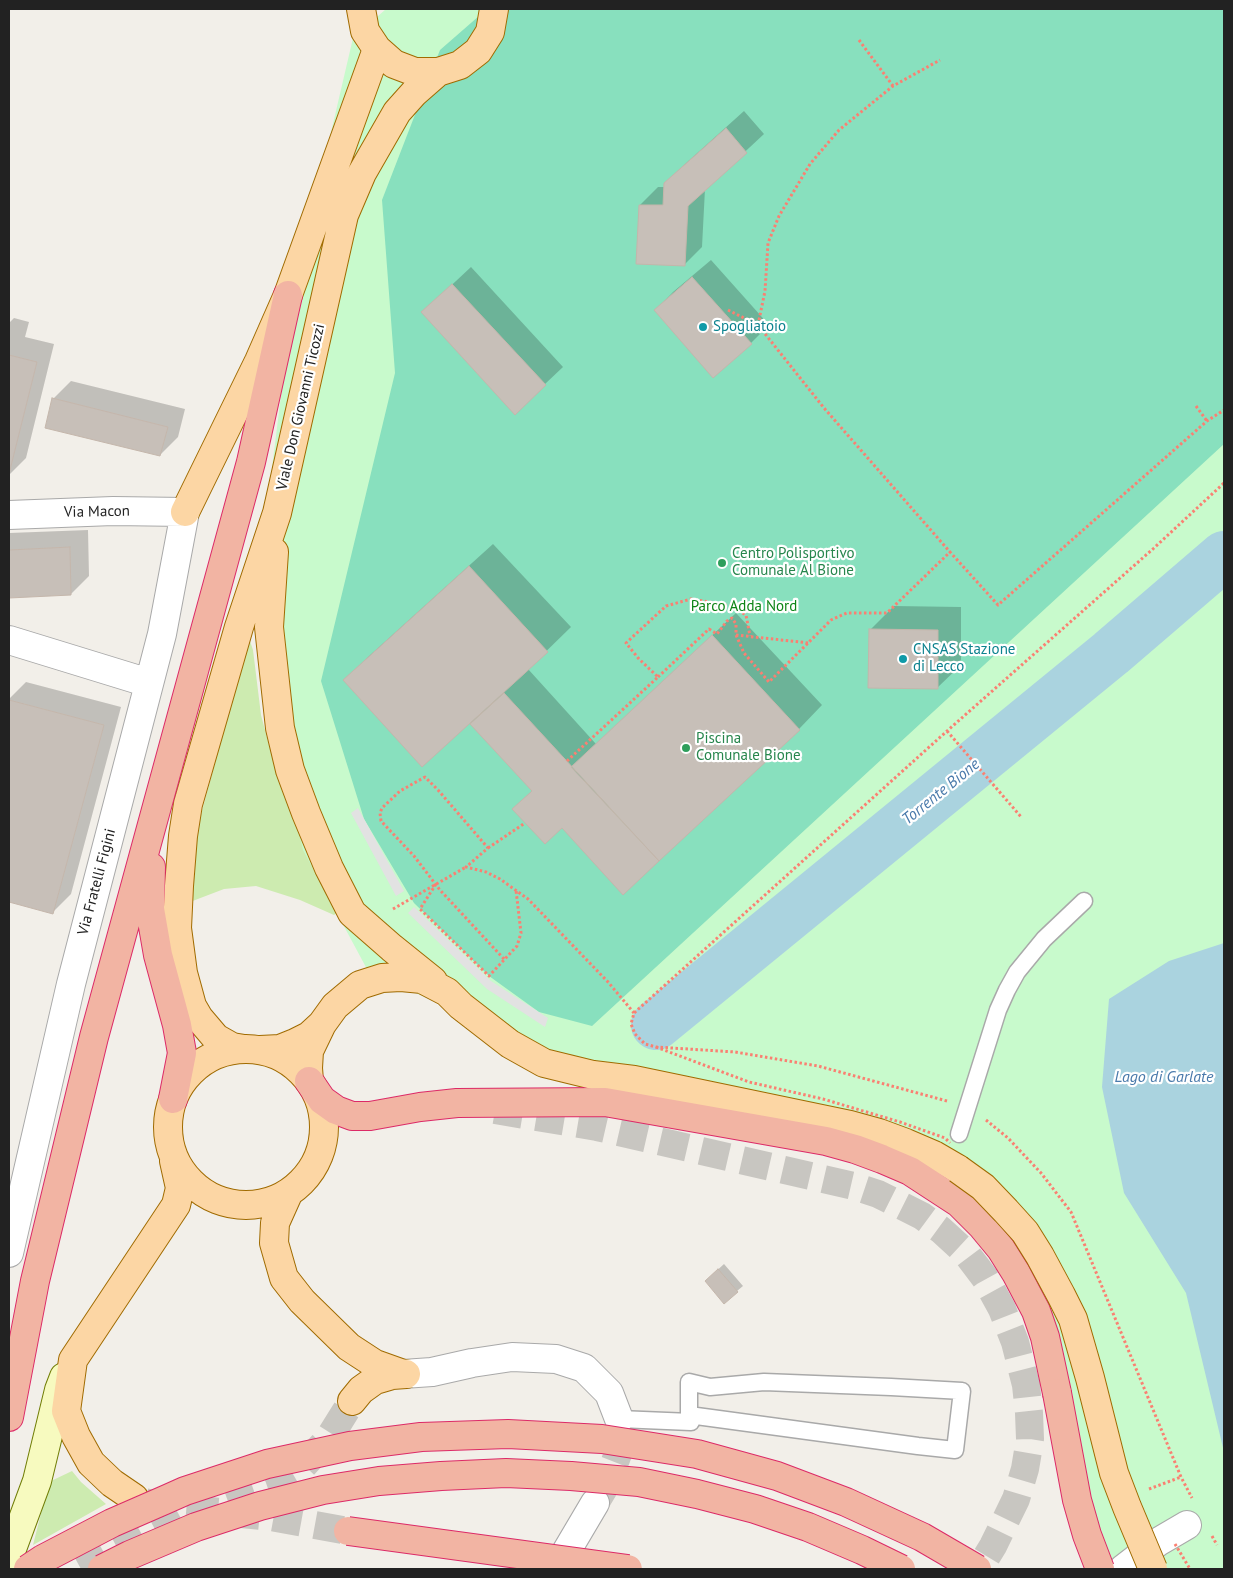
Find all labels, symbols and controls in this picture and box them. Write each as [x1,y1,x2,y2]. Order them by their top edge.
place label: Spogliatoio [713,318,786,336]
marker: Spogliatoio [697,321,709,333]
street label: Viale Don Giovanni Ticozzi [273,322,329,492]
street label: Via Macon [64,502,130,522]
place label: Centro Polisportivo Comunale Al Bione [732,545,855,580]
marker: Centro Polisportivo Comunale Al Bione [716,557,728,569]
park label: Parco Adda Nord [691,598,797,616]
place label: CNSAS Stazione di Lecco [913,641,1015,676]
marker: CNSAS Stazione di Lecco [897,653,909,665]
place label: Piscina Comunale Bione [696,730,801,765]
marker: Piscina Comunale Bione [680,742,692,754]
water label: Torrente Bione [898,755,984,829]
street label: Via Fratelli Figini [74,827,120,937]
water label: Lago di Garlate [1115,1067,1213,1087]

